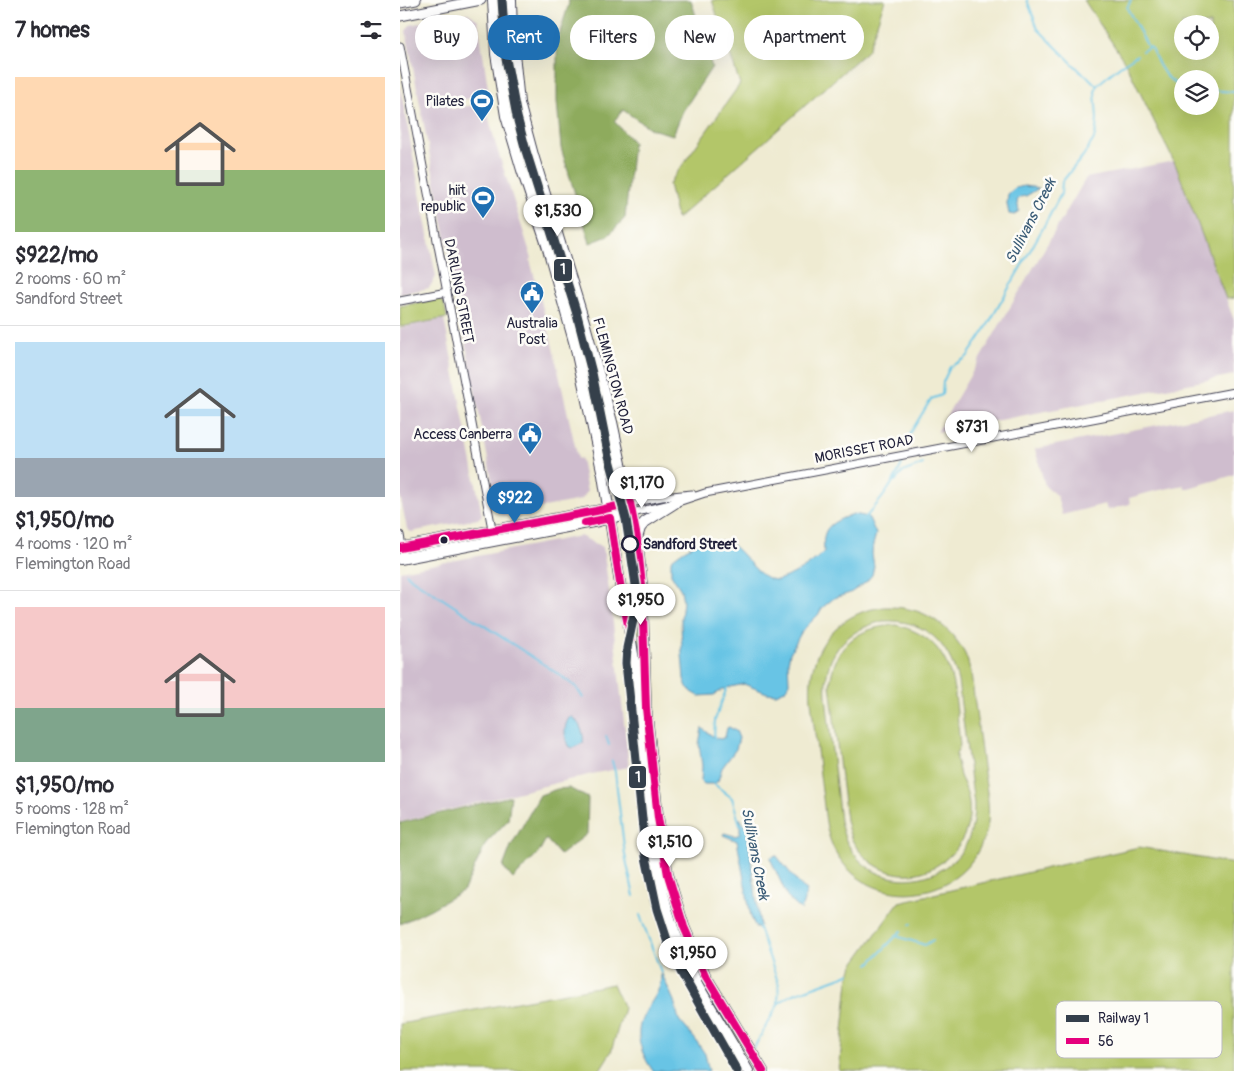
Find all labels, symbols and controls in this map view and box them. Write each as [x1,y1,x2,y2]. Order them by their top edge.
chip: Buy [415,15,478,60]
chip: Rent [488,15,560,60]
chip: Filters [570,15,655,60]
chip: New [665,15,734,60]
chip: Apartment [744,15,864,60]
map controls [1174,15,1219,115]
button: locate [1174,15,1219,60]
icon: filters [357,16,385,44]
text: 7 homes [15,17,90,44]
button: layers [1174,70,1219,115]
sports icon: Pilates [469,88,495,122]
place label: Pilates [426,93,465,110]
icon: home [155,109,245,199]
water label: Sullivans Creek [1001,174,1061,267]
place label: hiit republic [421,182,466,215]
sports icon: hiit republic [470,185,496,219]
pin: $1,530 [517,194,599,237]
text: $1,530 [534,201,582,221]
street label: DARLING STREET [441,237,477,345]
text: $922/mo [15,242,98,269]
line badge: 1 [553,258,573,282]
text: 1 [560,261,566,278]
text: 2 rooms · 60 m² [15,269,126,289]
public building icon: Australia Post [519,280,545,314]
text: Sandford Street [15,289,122,309]
place label: Australia Post [506,315,558,348]
street label: FLEMINGTON ROAD [589,316,637,437]
icon: home [155,375,245,465]
pin: $731 [942,410,1002,453]
text: $731 [956,417,988,437]
public building icon: Access Canberra [517,421,543,455]
place label: Access Canberra [413,426,512,443]
street label: MORISSET ROAD [813,431,915,467]
pin: $1,170 [601,466,683,509]
text: $1,170 [620,473,664,493]
pin: $922 [485,482,545,524]
text: $922 [498,488,532,508]
text: $1,950/mo [15,507,114,534]
text: 4 rooms · 120 m² [15,534,132,554]
unlabelled marker [439,535,449,545]
marker: Sandford Street [621,535,639,553]
place label: Sandford Street [643,536,737,553]
text: Flemington Road [15,554,131,574]
pin: $1,950 [600,584,682,626]
text: $1,950 [618,590,664,610]
icon: home [155,640,245,730]
line badge: 1 [628,765,647,789]
text: 1 [635,769,641,786]
text: $1,950/mo [15,772,114,799]
text: 5 rooms · 128 m² [15,799,129,819]
water label: Sullivans Creek [737,806,774,903]
text: Flemington Road [15,819,131,839]
pin: $1,510 [629,826,711,868]
text: $1,510 [648,832,692,852]
pin: $1,950 [652,936,734,979]
text: $1,950 [670,943,716,963]
legend [1056,1001,1222,1058]
text: Railway 1 [1098,1010,1149,1027]
text: 56 [1098,1033,1114,1050]

